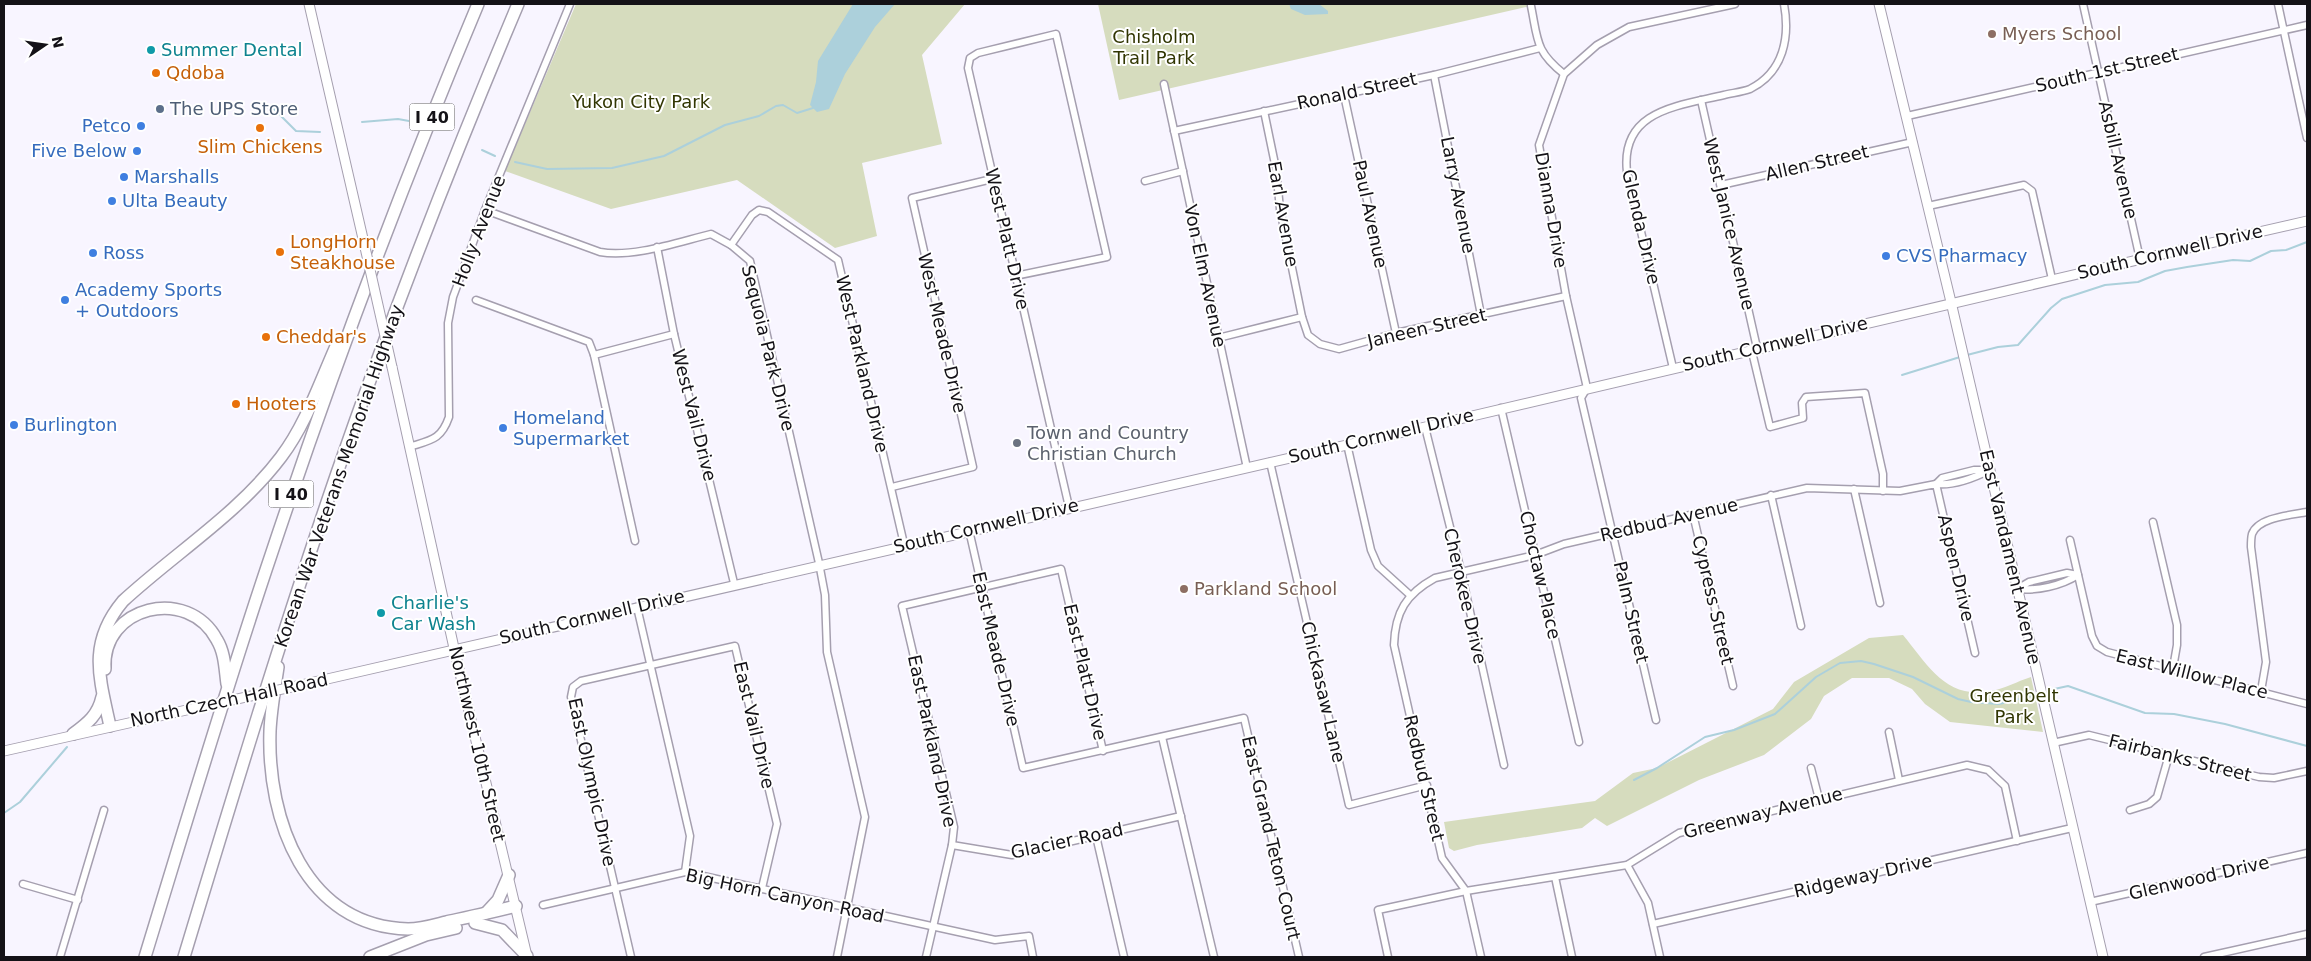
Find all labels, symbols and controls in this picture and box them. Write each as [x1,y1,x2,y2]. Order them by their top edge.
north arrow [20,20,70,70]
place label: Myers School [2002,23,2122,44]
park label: Chisholm Trail Park [1112,26,1196,68]
marker: Myers School [1986,28,1998,40]
text: N [49,35,67,50]
place label: Summer Dental [161,39,303,60]
street label: South 1st Street [2033,43,2181,96]
marker: Summer Dental [145,44,157,56]
place label: Qdoba [166,62,225,83]
marker: Qdoba [150,67,162,79]
street label: Ronald Street [1295,68,1419,113]
park label: Yukon City Park [571,91,711,112]
place label: The UPS Store [169,98,298,119]
street label: Asbill Avenue [2095,99,2142,221]
marker: The UPS Store [154,103,166,115]
road number: I 40 [410,104,454,130]
place label: Petco [82,115,131,136]
marker: Petco [135,120,147,132]
marker: Slim Chickens [254,122,266,134]
street label: Larry Avenue [1437,135,1480,255]
place label: Slim Chickens [197,136,323,157]
street label: West Janice Avenue [1699,136,1760,312]
place label: Five Below [31,140,127,161]
street label: Allen Street [1763,140,1871,185]
marker: Five Below [131,145,143,157]
street label: Dianna Drive [1531,150,1572,270]
street label: Paul Avenue [1349,158,1392,270]
street label: Earl Avenue [1264,159,1303,269]
place label: Marshalls [134,166,219,187]
street label: West Platt Drive [981,166,1034,312]
street label: Glenda Drive [1618,167,1665,287]
marker: Marshalls [118,171,130,183]
street label: Holly Avenue [448,172,509,290]
place label: Ulta Beauty [122,190,228,211]
marker: Ulta Beauty [106,195,118,207]
street label: Von Elm Avenue [1180,203,1231,349]
street label: South Cornwell Drive [2075,220,2265,283]
place label: LongHorn Steakhouse [290,231,395,273]
place label: Ross [103,242,144,263]
place label: CVS Pharmacy [1896,245,2028,266]
marker: LongHorn Steakhouse [274,246,286,258]
marker: Ross [87,247,99,259]
marker: CVS Pharmacy [1880,250,1892,262]
street label: West Meade Drive [914,251,971,415]
street label: Sequoia Park Drive [738,263,799,433]
street label: West Parkland Drive [832,273,893,455]
place label: Academy Sports + Outdoors [75,279,222,321]
marker: Academy Sports + Outdoors [59,294,71,306]
street label: Korean War Veterans Memorial Highway [270,301,407,650]
street label: Janeen Street [1364,304,1489,352]
street label: South Cornwell Drive [1680,312,1870,375]
place label: Cheddar's [276,326,367,347]
marker: Cheddar's [260,331,272,343]
street label: West Vail Drive [668,347,721,483]
place label: Hooters [246,393,316,414]
marker: Hooters [230,398,242,410]
street label: South Cornwell Drive [1286,404,1476,467]
place label: Homeland Supermarket [513,407,629,449]
place label: Burlington [24,414,117,435]
marker: Burlington [8,419,20,431]
marker: Homeland Supermarket [497,422,509,434]
place label: Town and Country Christian Church [1026,422,1189,464]
marker: Town and Country Christian Church [1011,437,1023,449]
street label: East Vandament Avenue [1976,447,2045,666]
road number: I 40 [268,480,314,508]
street label: Redbud Avenue [1598,493,1740,546]
street label: South Cornwell Drive [891,494,1081,557]
street label: Choctaw Place [1515,509,1565,641]
street label: Aspen Drive [1934,512,1979,624]
street label: Cherokee Drive [1440,526,1491,666]
street label: Cypress Street [1688,533,1739,667]
street label: Palm Street [1610,559,1653,665]
street label: East Meade Drive [968,569,1025,728]
place label: Parkland School [1194,578,1337,599]
marker: Parkland School [1178,583,1190,595]
street label: South Cornwell Drive [497,585,687,648]
place label: Charlie's Car Wash [391,592,476,634]
street label: East Platt Drive [1060,602,1111,742]
marker: Charlie's Car Wash [375,607,387,619]
street label: Chickasaw Lane [1297,619,1350,765]
street label: Northwest 10th Street [445,644,510,844]
street label: East Willow Place [2114,644,2270,703]
street label: East Parkland Drive [904,653,961,829]
street label: East Vail Drive [730,659,779,791]
street label: North Czech Hall Road [128,668,330,731]
park label: Greenbelt Park [1969,685,2059,727]
street label: East Olympic Drive [564,696,621,868]
street label: Redbud Street [1400,713,1449,843]
street label: Fairbanks Street [2107,730,2254,785]
street label: East Grand Teton Court [1238,734,1305,942]
street label: Greenway Avenue [1681,783,1845,842]
street label: Glacier Road [1009,818,1125,863]
street label: Ridgeway Drive [1792,849,1934,902]
street label: Glenwood Drive [2127,851,2271,904]
street label: Big Horn Canyon Road [684,864,886,927]

